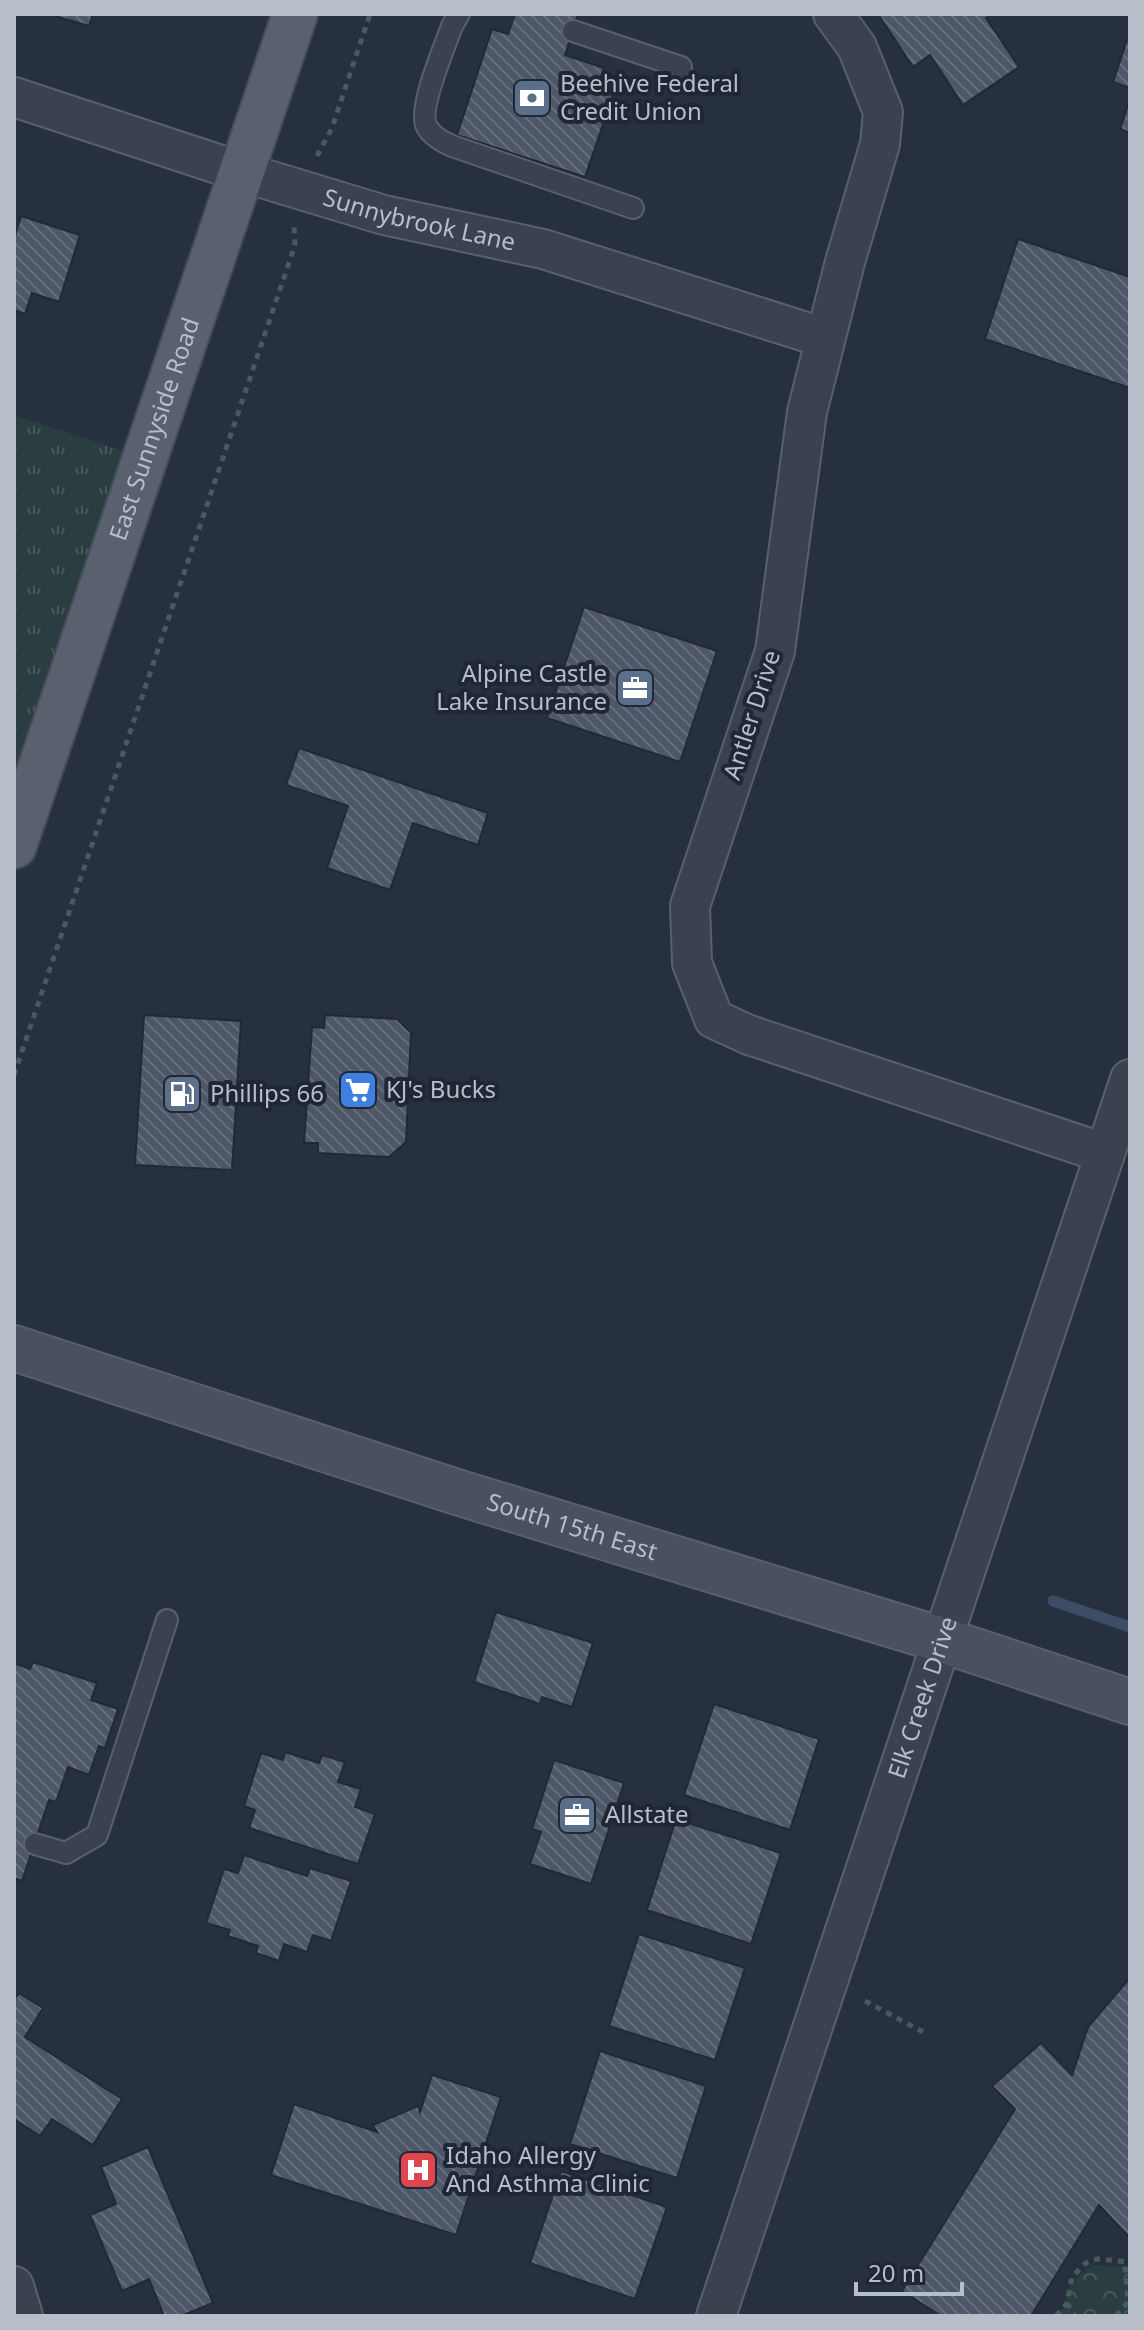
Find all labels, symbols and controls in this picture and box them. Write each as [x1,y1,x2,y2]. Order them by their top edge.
place label: Beehive Federal Credit Union [560,66,739,127]
bank icon: Beehive Federal Credit Union [511,77,553,119]
street label: Sunnybrook Lane [320,180,519,258]
street label: East Sunnyside Road [100,313,206,544]
street label: Antler Drive [714,646,787,783]
place label: Alpine Castle Lake Insurance [436,656,607,717]
office icon: Alpine Castle Lake Insurance [614,667,656,709]
supermarket icon: KJ's Bucks [337,1069,379,1111]
place label: KJ's Bucks [386,1072,496,1105]
fuel station icon: Phillips 66 [161,1073,203,1115]
place label: Phillips 66 [210,1076,324,1109]
street label: South 15th East [483,1484,662,1567]
street label: Elk Creek Drive [879,1612,964,1783]
office icon: Allstate [556,1794,598,1836]
place label: Allstate [605,1797,689,1830]
place label: Idaho Allergy And Asthma Clinic [446,2138,650,2199]
hospital icon: Idaho Allergy And Asthma Clinic [397,2149,439,2191]
scale bar [856,2246,962,2296]
text: 20 m [868,2256,924,2289]

